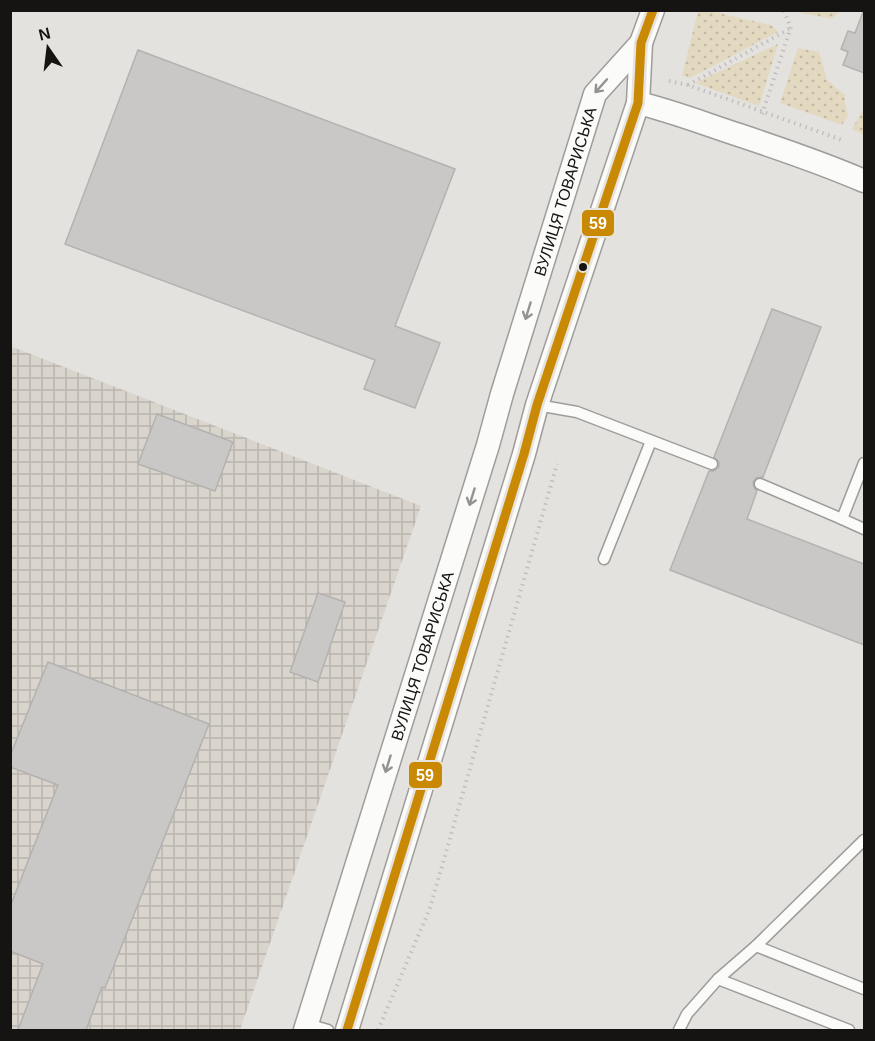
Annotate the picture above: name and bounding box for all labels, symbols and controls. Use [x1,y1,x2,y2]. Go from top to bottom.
north arrow [18,18,78,78]
text: N [37,24,52,44]
one-way arrow [595,78,609,93]
street label: ВУЛИЦЯ ТОВАРИСЬКА [531,105,600,278]
line badge: 59 [581,209,615,237]
text: 59 [589,215,607,232]
unlabelled marker [577,261,589,273]
one-way arrow [522,301,533,320]
one-way arrow [466,487,477,506]
street label: ВУЛИЦЯ ТОВАРИСЬКА [388,569,457,743]
one-way arrow [382,754,393,773]
line badge: 59 [408,761,443,789]
text: 59 [416,767,434,784]

